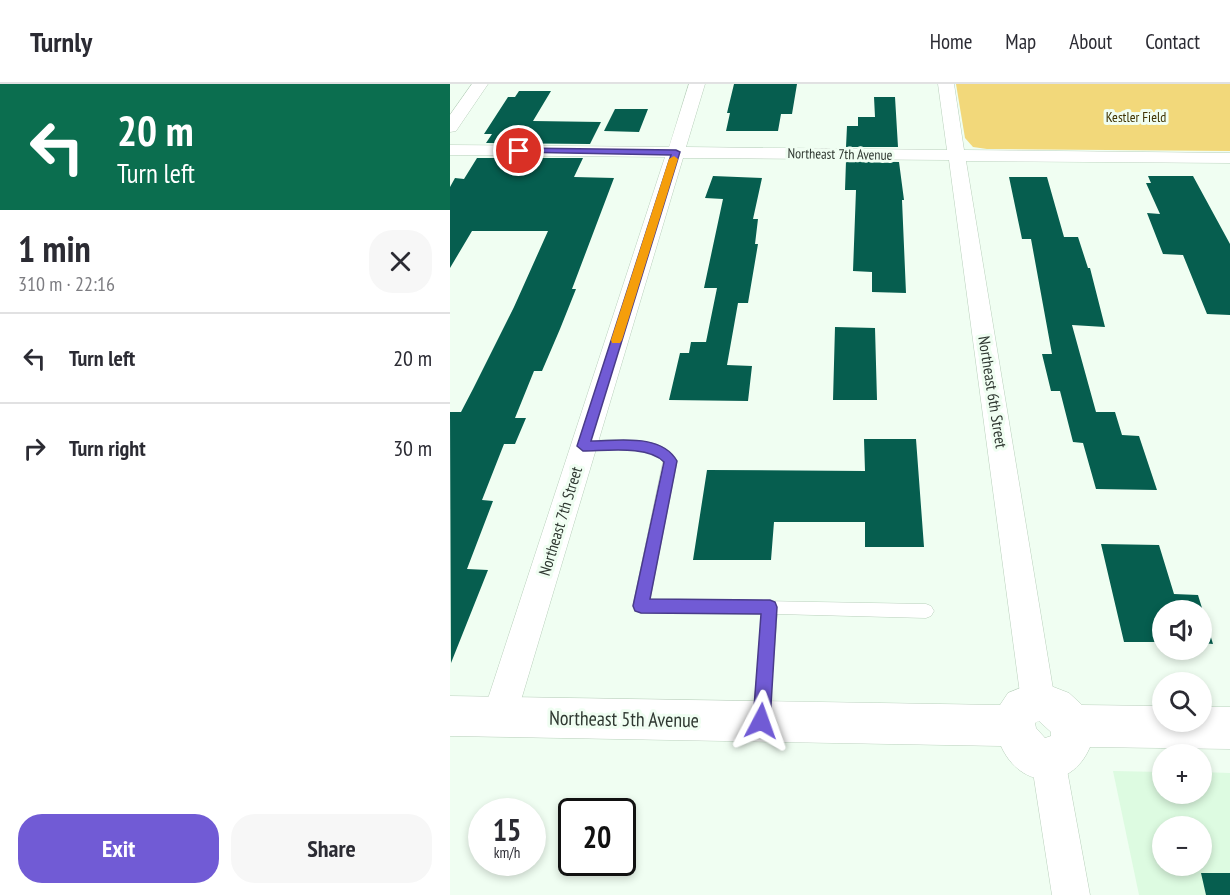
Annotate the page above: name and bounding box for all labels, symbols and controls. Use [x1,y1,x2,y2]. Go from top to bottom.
text: Turnly [30,23,92,60]
text: Home [930,28,972,55]
text: Map [1005,28,1036,55]
text: About [1069,28,1112,55]
text: Contact [1145,28,1200,55]
text: 20 m [117,103,194,158]
icon: left [18,108,96,186]
park label: Kestler Field [1106,108,1166,126]
pin [493,125,544,176]
icon: arrive [502,134,535,167]
street label: Northeast 7th Avenue [787,144,893,164]
text: Turn left [117,156,195,190]
text: 1 min [18,225,91,272]
button: close [369,230,432,293]
text: 310 m · 22:16 [18,271,115,297]
street label: Northeast 6th Street [974,335,1012,450]
icon: left [18,342,51,375]
text: Turn left [69,344,135,372]
text: 20 m [393,344,432,372]
icon: right [18,432,51,465]
text: Turn right [69,434,146,462]
text: 30 m [393,434,432,462]
street label: Northeast 7th Street [534,463,586,578]
map controls [1152,600,1212,876]
button: sound [1152,600,1212,660]
button: search [1152,672,1212,732]
position arrow [729,689,793,753]
street label: Northeast 5th Avenue [549,705,699,733]
button: + [1152,744,1212,804]
speed limit sign: 20 [558,798,636,876]
text: 15 [493,810,521,849]
button: Exit [18,814,219,883]
button: Share [231,814,432,883]
button: − [1152,816,1212,876]
text: km/h [494,843,520,862]

